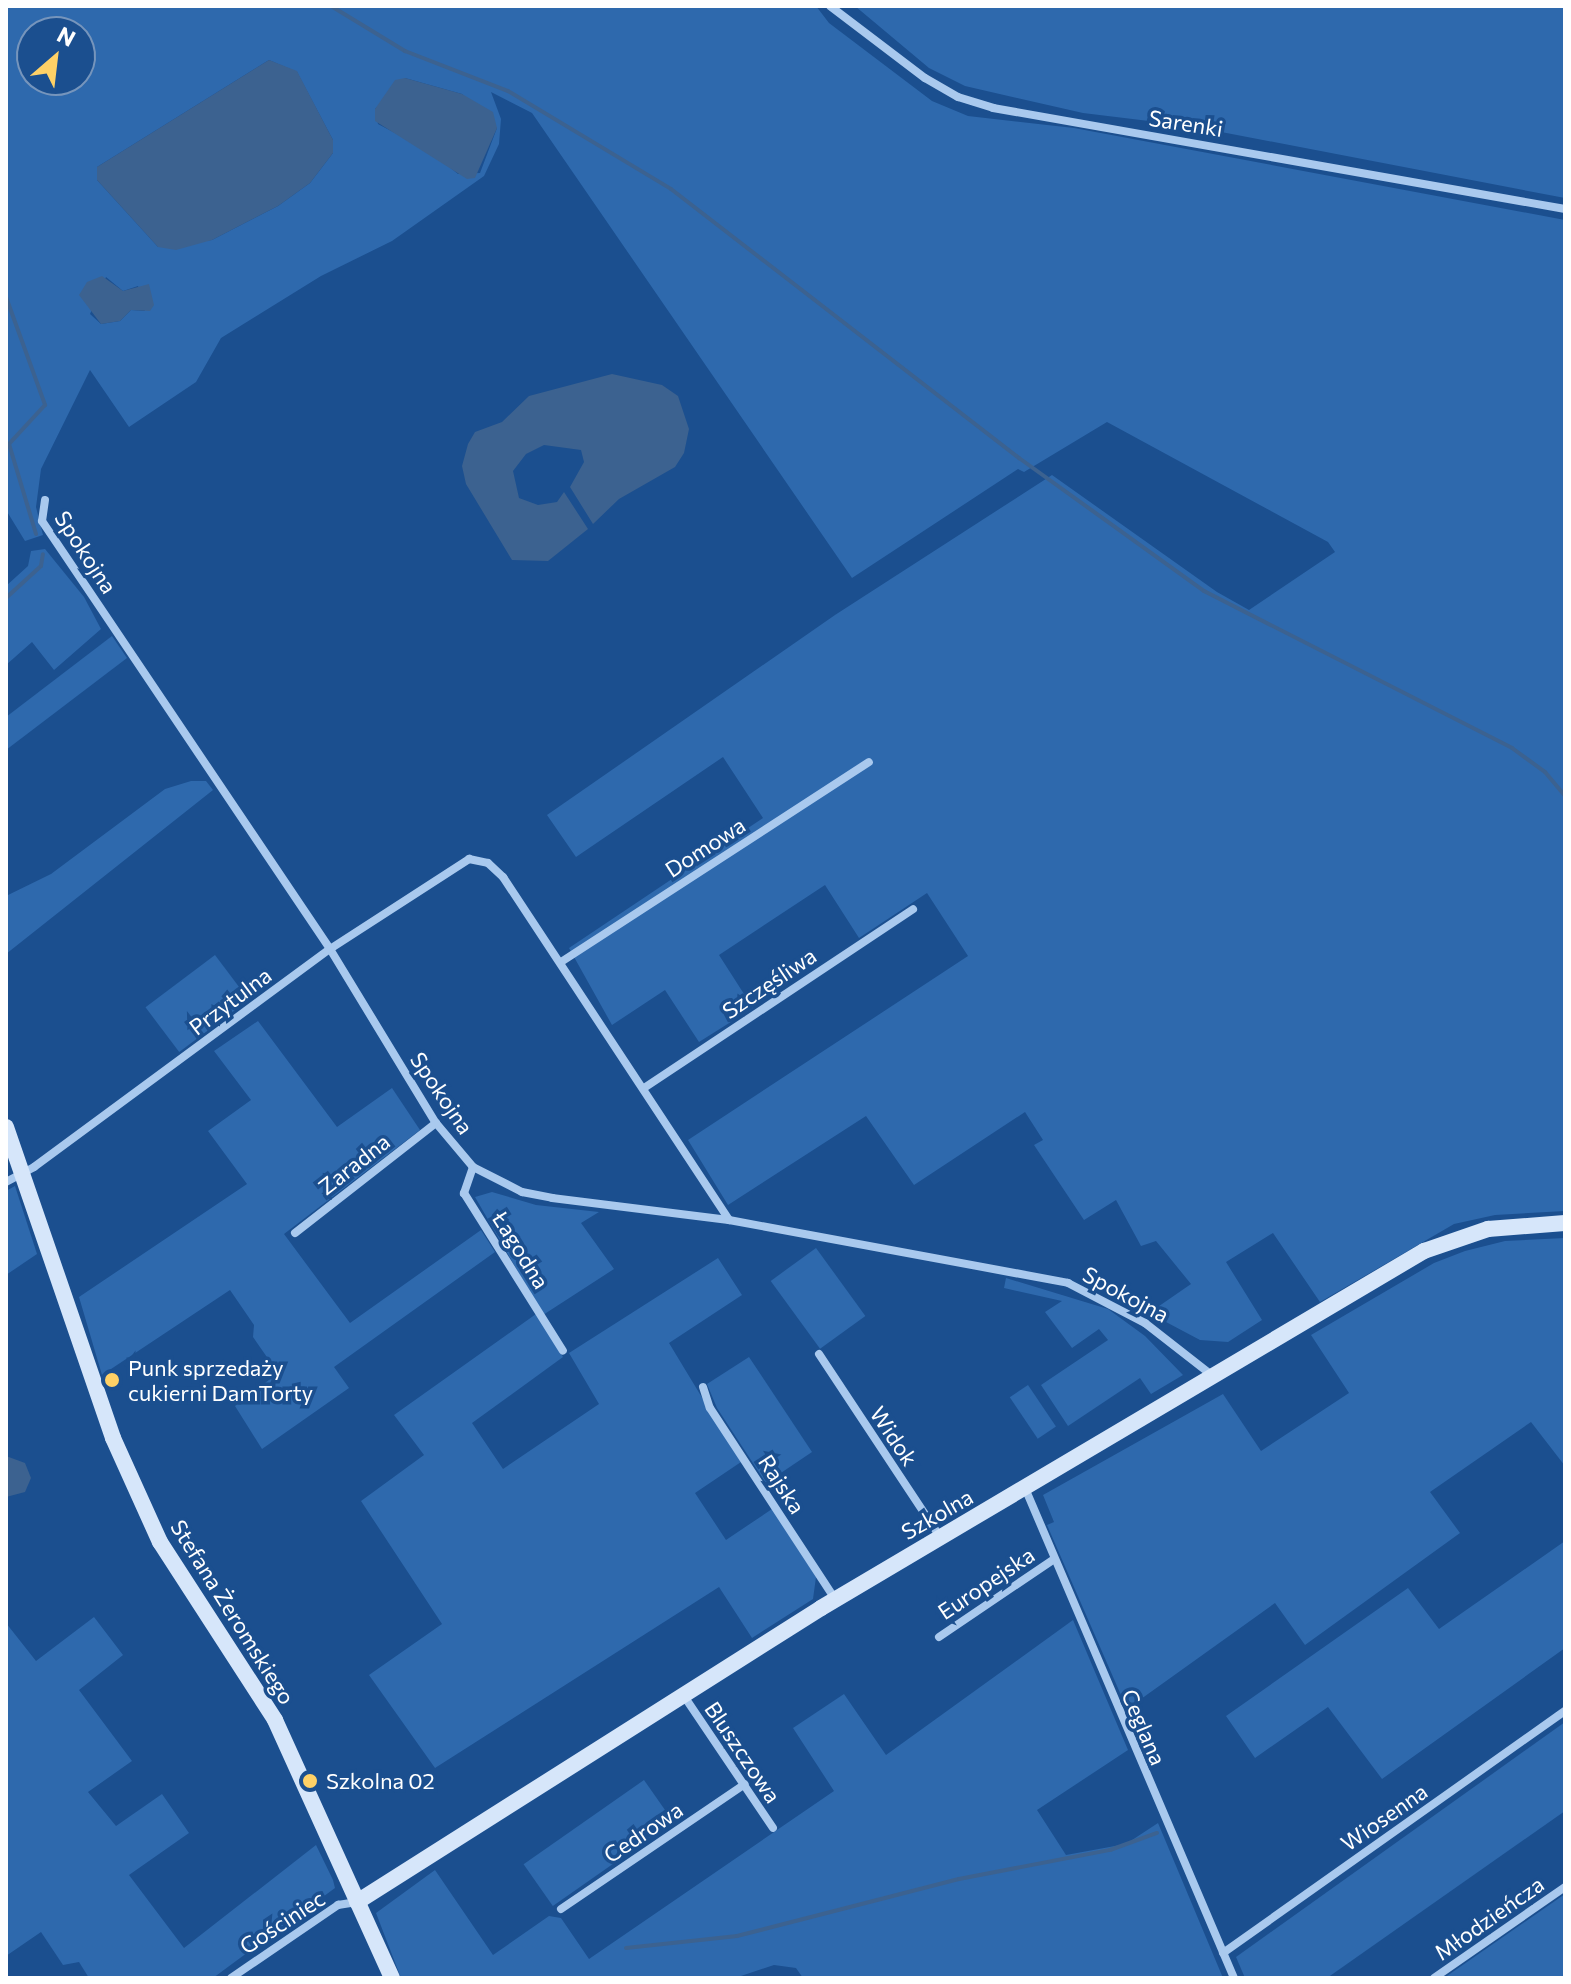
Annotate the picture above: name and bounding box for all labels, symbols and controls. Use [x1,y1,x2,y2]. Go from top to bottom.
north arrow [16,16,96,96]
text: N [53,20,80,52]
street label: Sarenki [1147,104,1225,142]
street label: Spokojna [50,506,122,598]
street label: Domowa [660,811,750,883]
street label: Szczęśliwa [717,942,821,1024]
street label: Przytulna [184,962,276,1040]
street label: Spokojna [405,1047,479,1139]
street label: Zaradna [313,1128,395,1200]
street label: Łagodna [487,1207,555,1293]
street label: Spokojna [1079,1260,1173,1328]
place label: Punk sprzedaży cukierni DamTorty [128,1354,313,1406]
marker: Punk sprzedaży cukierni DamTorty [103,1371,121,1389]
street label: Widok [865,1401,923,1471]
street label: Rajska [753,1449,811,1519]
street label: Szkolna [897,1483,977,1545]
street label: Stefana Żeromskiego [166,1515,300,1709]
street label: Europejska [933,1541,1039,1625]
street label: Ceglana [1116,1685,1172,1769]
street label: Bluszczowa [700,1696,786,1808]
place label: Szkolna 02 [326,1768,435,1794]
marker: Szkolna 02 [301,1772,319,1790]
street label: Wiosenna [1336,1778,1432,1856]
street label: Cedrowa [599,1796,687,1868]
street label: Młodzieńcza [1429,1871,1549,1965]
street label: Gościniec [234,1885,330,1959]

